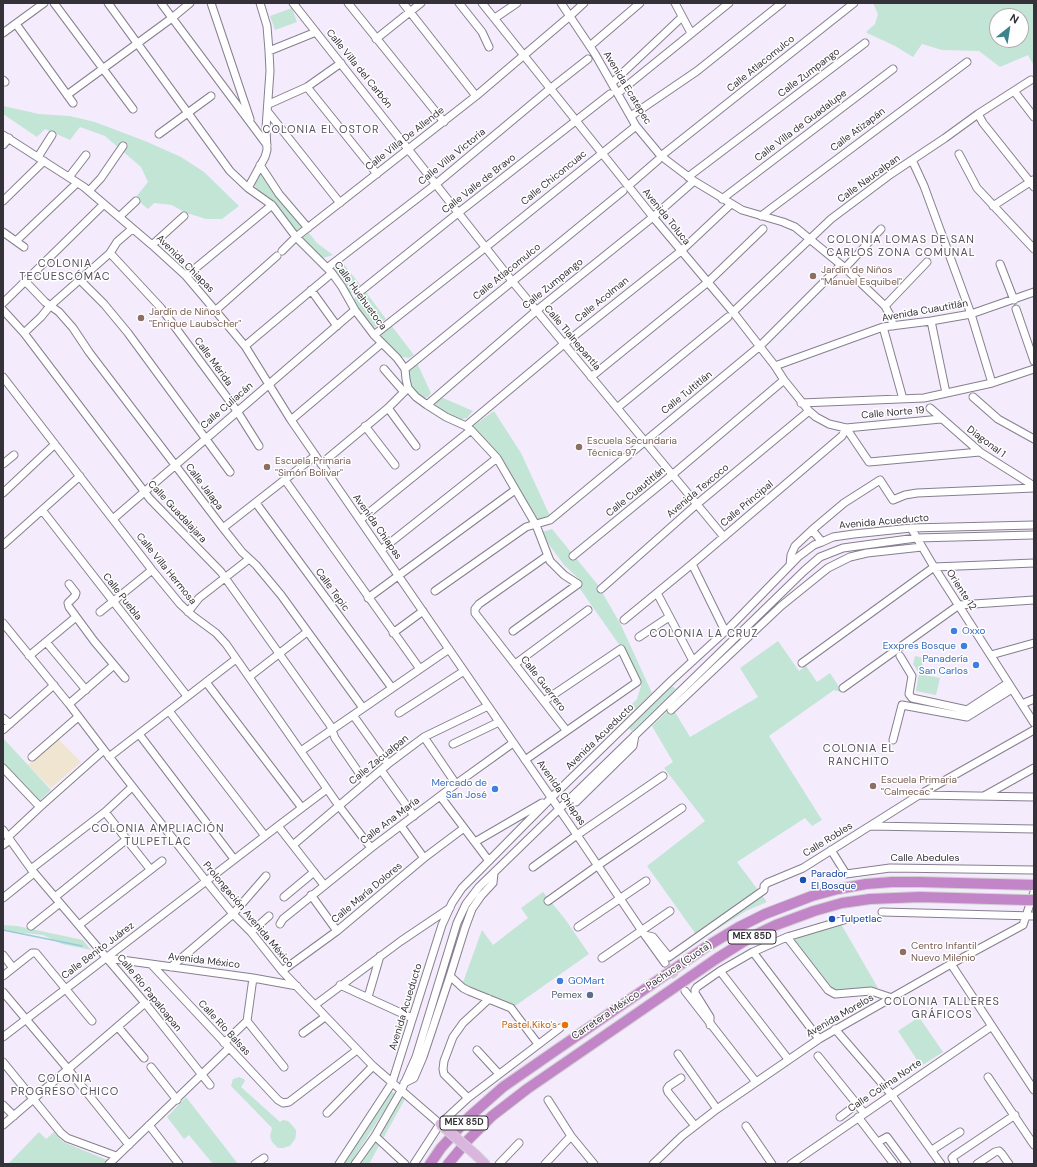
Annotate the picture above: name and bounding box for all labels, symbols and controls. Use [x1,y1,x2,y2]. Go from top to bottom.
north arrow [989,8,1029,48]
text: N [1008,10,1021,27]
street label: Calle Villa del Carbón [323,27,395,111]
street label: Calle Atlacomulco [725,33,797,95]
street label: Calle Zumpango [776,46,842,100]
street label: Avenida Ecatepec [600,49,654,127]
street label: Calle Villa de Guadalupe [753,87,849,165]
street label: Calle Villa De Allende [363,104,447,174]
street label: Calle Atizapán [828,106,888,154]
district label: COLONIA EL OSTOR [263,123,379,137]
street label: Calle Villa Victoria [416,126,488,188]
street label: Calle Chiconcuac [519,148,589,208]
street label: Calle Valle de Bravo [440,151,518,217]
street label: Calle Naucalpan [835,152,903,206]
street label: Avenida Toluca [640,186,692,248]
street label: Avenida Chiapas [154,233,216,295]
district label: COLONIA LOMAS DE SAN CARLOS ZONA COMUNAL [826,233,976,259]
street label: Calle Atlacomulco [471,241,543,303]
street label: Calle Zumpango [520,256,586,312]
district label: COLONIA TECUESCÓMAC [19,257,111,283]
street label: Calle Huehuetoca [331,260,389,332]
place label: Jardín de Niños "Manuel Esquibel" [821,264,902,288]
marker: Jardín de Niños "Manuel Esquibel" [808,271,818,281]
street label: Calle Acolman [573,275,631,325]
street label: Avenida Cuautitlán [881,298,969,324]
street label: Calle Tlalnepantla [541,303,603,373]
place label: Jardín de Niños "Enrique Laubscher" [149,306,241,330]
marker: Jardín de Niños "Enrique Laubscher" [136,313,146,323]
street label: Calle Mérida [191,335,235,389]
street label: Calle Tultitlán [659,369,715,417]
street label: Calle Culiacán [198,380,256,432]
street label: Calle Norte 19 [861,404,925,422]
street label: Diagonal 1 [964,424,1008,460]
place label: Escuela Secundaria Técnica 97 [587,435,677,458]
marker: Escuela Secundaria Técnica 97 [574,442,584,452]
place label: Escuela Primaria "Simón Bolivar" [275,455,351,478]
street label: Calle Jalapa [183,461,225,513]
street label: Avenida Texcoco [664,461,732,521]
marker: Escuela Primaria "Simón Bolivar" [262,462,272,472]
street label: Calle Cuautitlán [604,464,668,520]
street label: Calle Guadalajara [145,478,209,546]
street label: Calle Principal [718,478,776,530]
street label: Avenida Chiapas [350,492,404,562]
street label: Avenida Acueducto [839,512,929,532]
street label: Calle Villa Hermosa [133,531,199,607]
street label: Calle Tepic [312,566,352,614]
street label: Oriente 12 [943,567,979,613]
street label: Calle Puebla [100,571,144,623]
place label: Oxxo [962,625,985,637]
marker: Oxxo [949,626,959,636]
district label: COLONIA LA CRUZ [649,627,759,641]
place label: Exxpres Bosque [883,640,956,652]
marker: Exxpres Bosque [959,641,969,651]
place label: Panadería San Carlos [919,653,968,676]
street label: Calle Guerrero [518,654,568,714]
marker: Panadería San Carlos [971,660,981,670]
street label: Avenida Acueducto [563,701,637,773]
street label: Calle Zacualpan [347,732,411,788]
district label: COLONIA EL RANCHITO [823,742,895,768]
street label: Avenida Chiapas [534,758,588,828]
place label: Escuela Primaria "Calmecac" [881,774,957,798]
place label: Mercado de San José [431,777,487,800]
marker: Escuela Primaria "Calmecac" [868,781,878,791]
marker: Mercado de San José [490,784,500,794]
street label: Calle Ana María [358,795,422,847]
street label: Calle Robles [801,820,855,860]
district label: COLONIA AMPLIACIÓN TULPETLAC [91,822,225,848]
street label: Calle Abedules [891,852,959,864]
street label: Prolongación Avenida México [200,860,296,970]
street label: Calle María Dolores [329,860,405,926]
place label: Parador El Bosque [811,868,856,892]
marker: Parador El Bosque [798,875,808,885]
place label: Tulpetlac [840,913,882,925]
marker: Tulpetlac [827,914,837,924]
street label: Calle Benito Juárez [59,920,137,982]
road number: MEX 85D [728,930,776,944]
street label: Carretera México - Pachuca (Cuota) [569,939,715,1043]
place label: Centro Infantil Nuevo Milenio [911,940,977,964]
marker: Centro Infantil Nuevo Milenio [898,947,908,957]
street label: Avenida México [167,951,241,971]
street label: Calle Río Papaloapan [114,952,184,1034]
street label: Avenida Acueducto [387,962,425,1052]
place label: GOMart [568,975,605,987]
marker: GOMart [555,976,565,986]
place label: Pemex [551,989,582,1001]
marker: Pemex [585,990,595,1000]
street label: Avenida Morelos [804,992,876,1040]
district label: COLONIA TALLERES GRÁFICOS [884,995,1000,1021]
street label: Calle Río Balsas [195,998,253,1058]
place label: Pastel Kiko's [502,1019,557,1031]
marker: Pastel Kiko's [560,1020,570,1030]
street label: Calle Colima Norte [846,1057,924,1115]
district label: COLONIA PROGRESO CHICO [11,1072,119,1098]
road number: MEX 85D [440,1116,488,1130]

